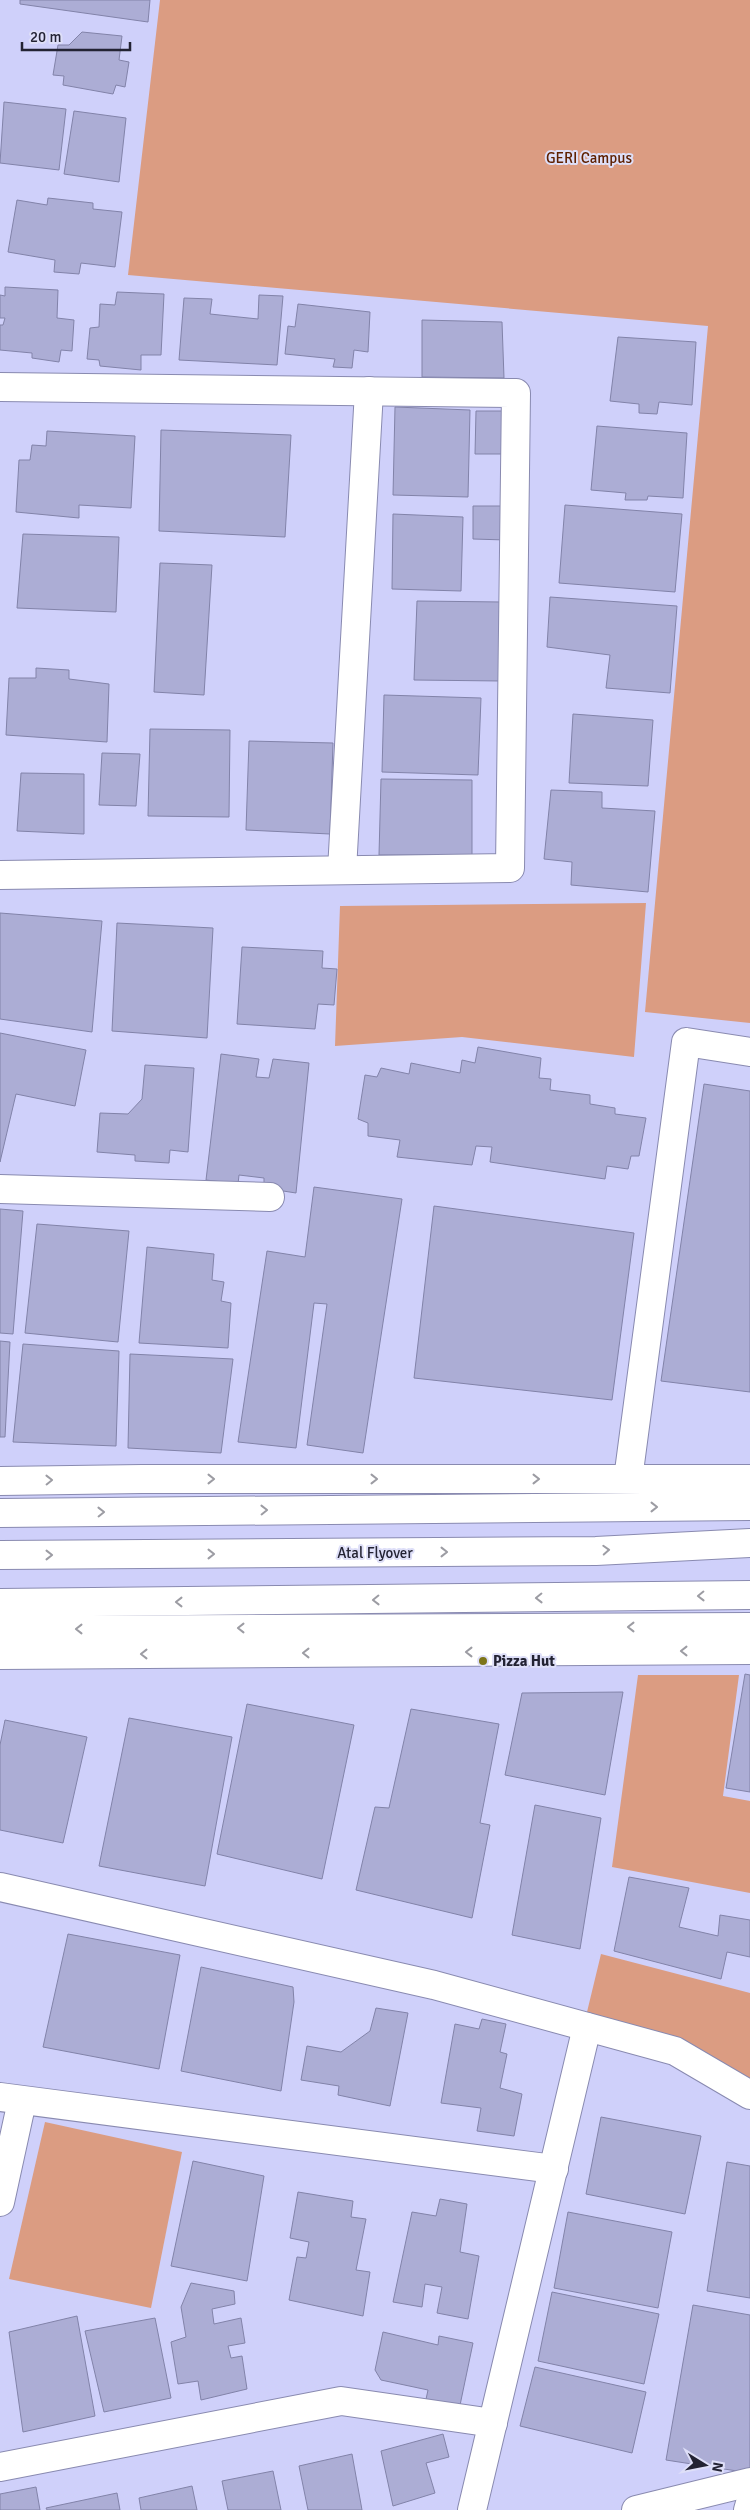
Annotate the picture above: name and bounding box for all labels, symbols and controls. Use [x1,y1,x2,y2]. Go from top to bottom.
scale bar [22,20,130,52]
text: 20 m [30,28,61,46]
park label: GERI Campus [546,149,632,167]
one-way arrow [208,1474,215,1484]
one-way arrow [370,1474,378,1484]
one-way arrow [532,1474,540,1484]
one-way arrow [45,1475,53,1486]
one-way arrow [650,1502,658,1512]
one-way arrow [260,1505,268,1515]
one-way arrow [98,1507,105,1517]
street label: Atal Flyover [337,1544,413,1562]
one-way arrow [602,1545,610,1556]
one-way arrow [440,1547,448,1557]
one-way arrow [208,1549,215,1559]
one-way arrow [45,1550,53,1560]
one-way arrow [697,1590,705,1601]
one-way arrow [535,1593,542,1603]
one-way arrow [372,1595,380,1605]
one-way arrow [175,1597,182,1607]
one-way arrow [627,1622,635,1632]
one-way arrow [237,1623,245,1634]
one-way arrow [75,1624,82,1634]
one-way arrow [680,1646,688,1656]
one-way arrow [465,1647,472,1657]
one-way arrow [302,1648,310,1658]
one-way arrow [140,1649,148,1659]
place label: Pizza Hut [493,1652,555,1670]
marker: Pizza Hut [477,1655,489,1667]
north arrow [680,2440,730,2490]
text: N [708,2461,727,2473]

